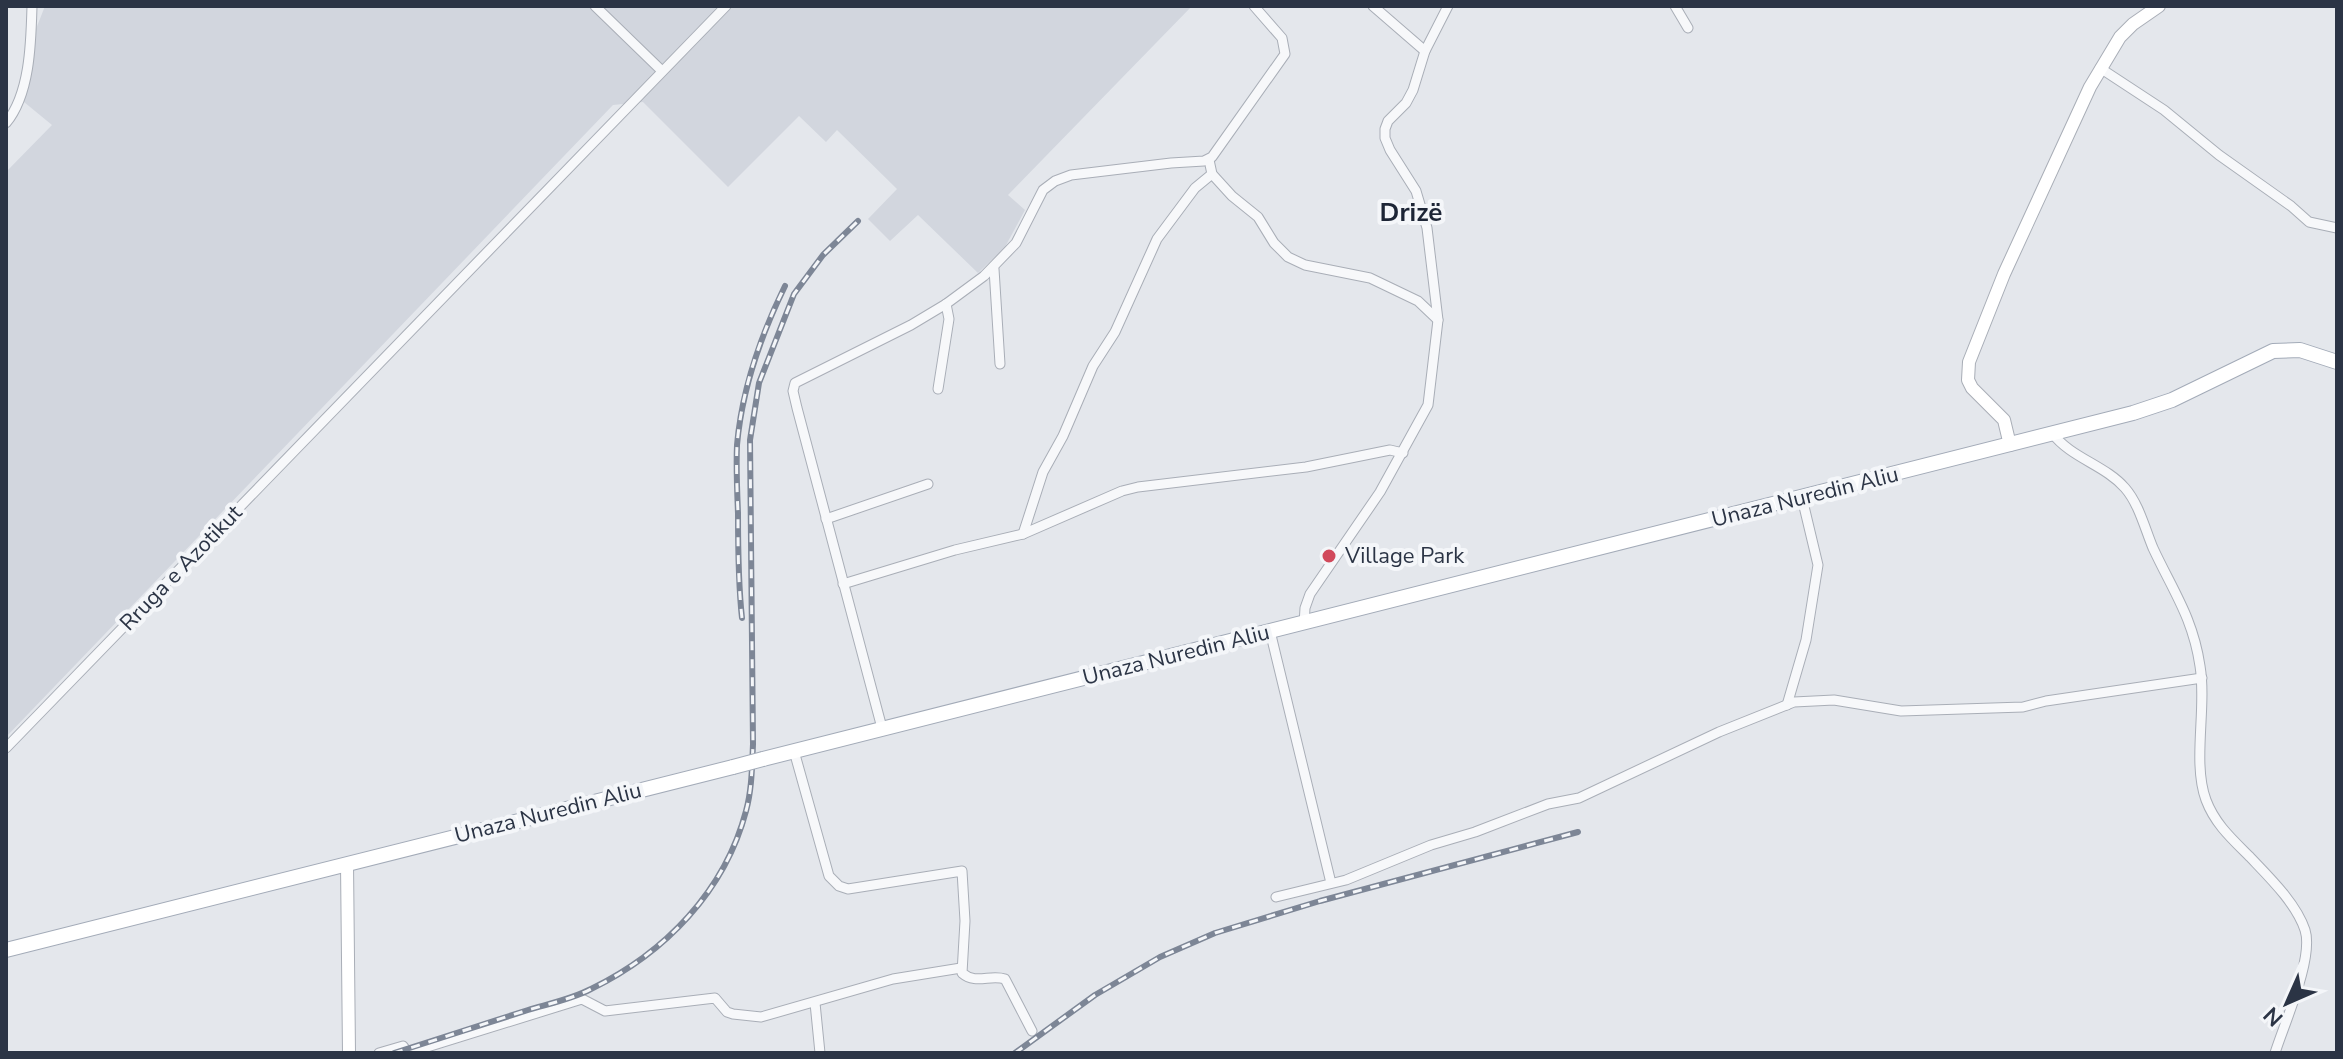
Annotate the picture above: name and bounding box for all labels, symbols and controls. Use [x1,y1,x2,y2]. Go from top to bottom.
district label: Drizë [1380,195,1442,230]
street label: Unaza Nuredin Aliu [1708,459,1902,535]
street label: Rruga e Azotikut [113,498,249,638]
place label: Village Park [1344,541,1465,571]
marker: Village Park [1320,547,1338,565]
street label: Unaza Nuredin Aliu [1079,617,1273,693]
street label: Unaza Nuredin Aliu [451,775,645,851]
north arrow [2247,963,2327,1043]
text: N [2257,1000,2290,1033]

